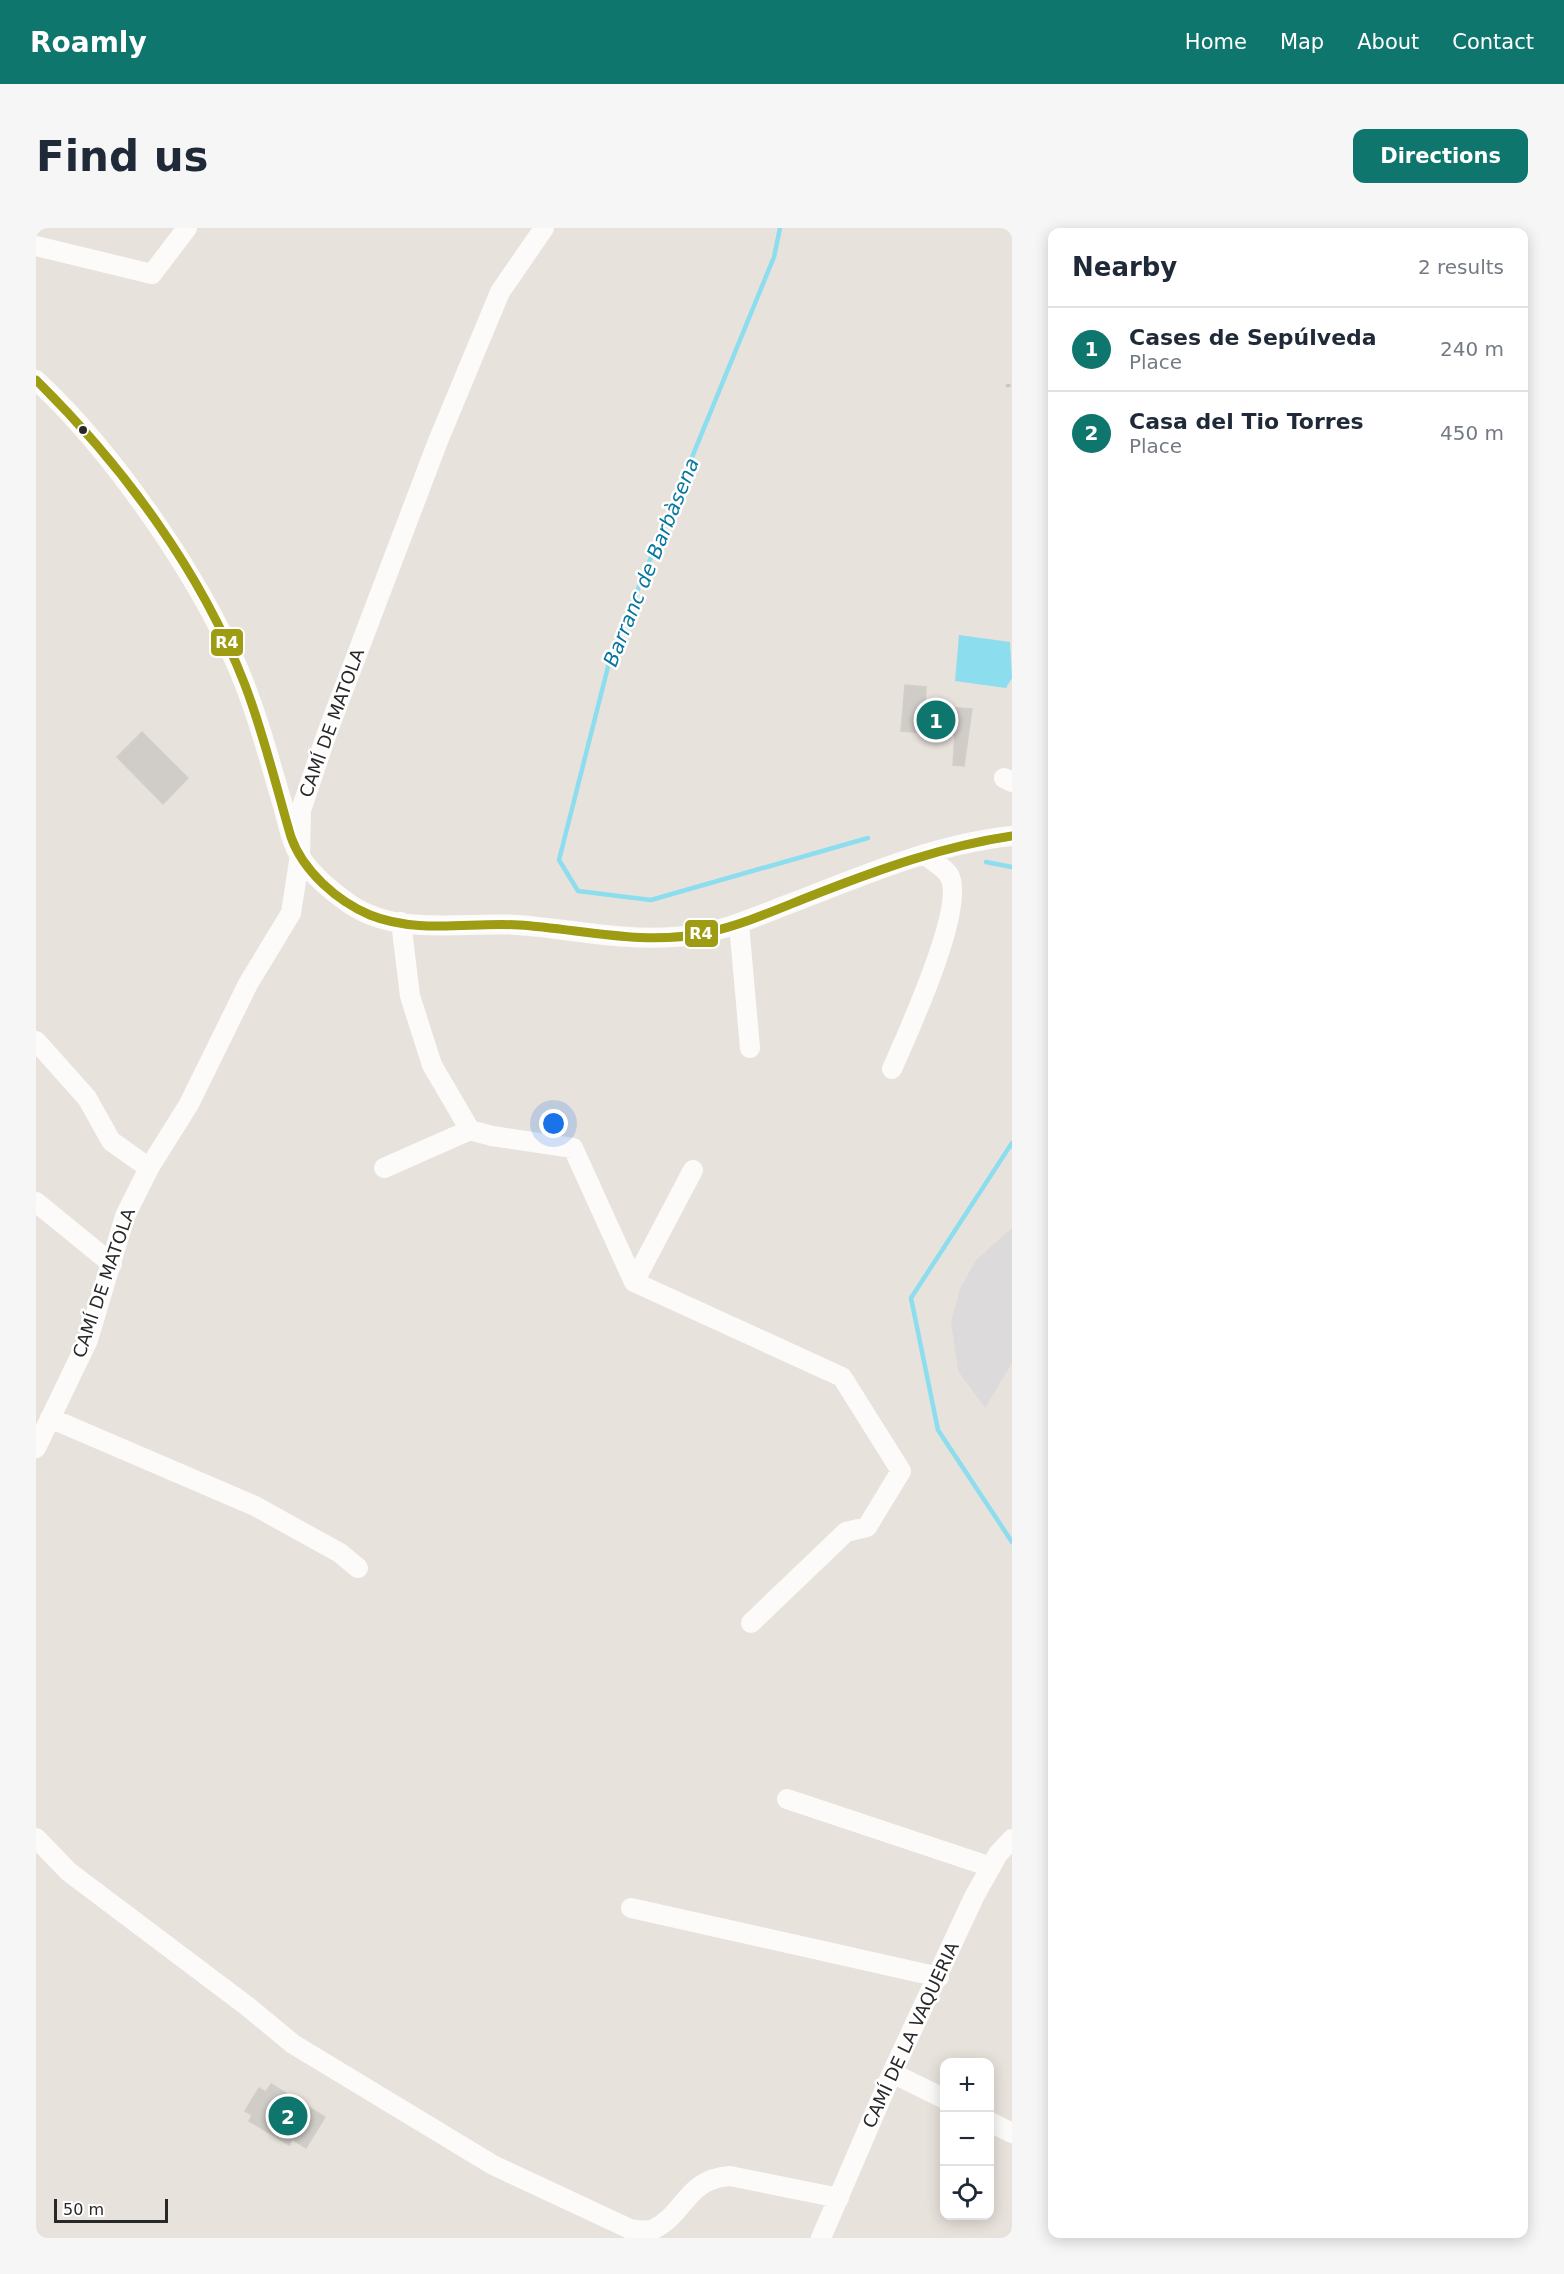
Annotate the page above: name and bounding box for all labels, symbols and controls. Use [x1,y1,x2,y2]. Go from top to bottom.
text: Roamly [30,26,147,59]
text: Home [1185,30,1247,54]
text: Map [1280,30,1324,54]
text: About [1357,30,1419,54]
text: Contact [1452,30,1534,54]
button: Directions [1353,129,1528,183]
text: Find us [36,132,209,181]
text: Nearby [1072,252,1177,282]
text: 2 results [1418,255,1504,279]
text: Cases de Sepúlveda [1129,325,1377,350]
text: 1 [1085,337,1098,361]
text: 240 m [1440,337,1504,361]
text: Place [1129,350,1182,374]
text: Casa del Tio Torres [1129,409,1364,434]
text: 2 [1085,421,1098,445]
text: 450 m [1440,421,1504,445]
unlabelled marker [77,424,89,436]
text: Place [1129,434,1182,458]
water label: Barranc de Barbàsena [598,454,704,670]
line badge: R4 [210,628,244,657]
text: R4 [215,633,239,652]
street label: CAMÍ DE MATOLA [295,645,368,800]
pin: 1 [916,698,956,742]
line badge: R4 [684,919,719,948]
text: R4 [689,924,713,943]
your location [539,1109,568,1138]
street label: CAMÍ DE MATOLA [68,1205,139,1360]
street label: CAMÍ DE LA VAQUERIA [858,1938,963,2131]
map controls [940,2058,994,2220]
button: + [940,2058,994,2112]
pin: 2 [268,2094,308,2138]
button: − [940,2112,994,2166]
button: locate [940,2166,994,2220]
scale bar [54,2196,168,2224]
text: 50 m [63,2200,104,2219]

